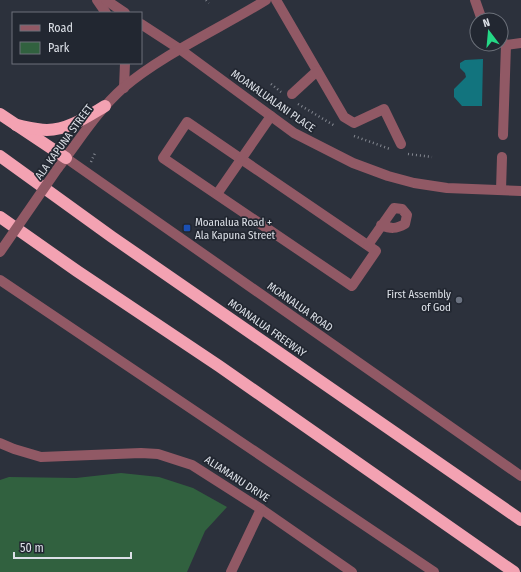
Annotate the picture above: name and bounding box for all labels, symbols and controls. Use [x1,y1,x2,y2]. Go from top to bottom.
legend [12,12,142,64]
north arrow [469,12,509,52]
text: N [481,16,491,30]
text: Road [48,21,73,35]
text: Park [48,41,70,55]
street label: MOANALUALANI PLACE [229,67,317,135]
street label: ALA KAPUNA STREET [32,101,96,182]
place label: Moanalua Road + Ala Kapuna Street [195,216,276,242]
marker: Moanalua Road + Ala Kapuna Street [182,223,192,233]
street label: MOANALUA ROAD [265,280,335,334]
place label: First Assembly of God [387,288,451,314]
marker: First Assembly of God [454,295,464,305]
street label: MOANALUA FREEWAY [226,296,309,360]
street label: ALIAMANU DRIVE [202,453,272,505]
scale bar [14,534,131,560]
text: 50 m [20,541,44,555]

